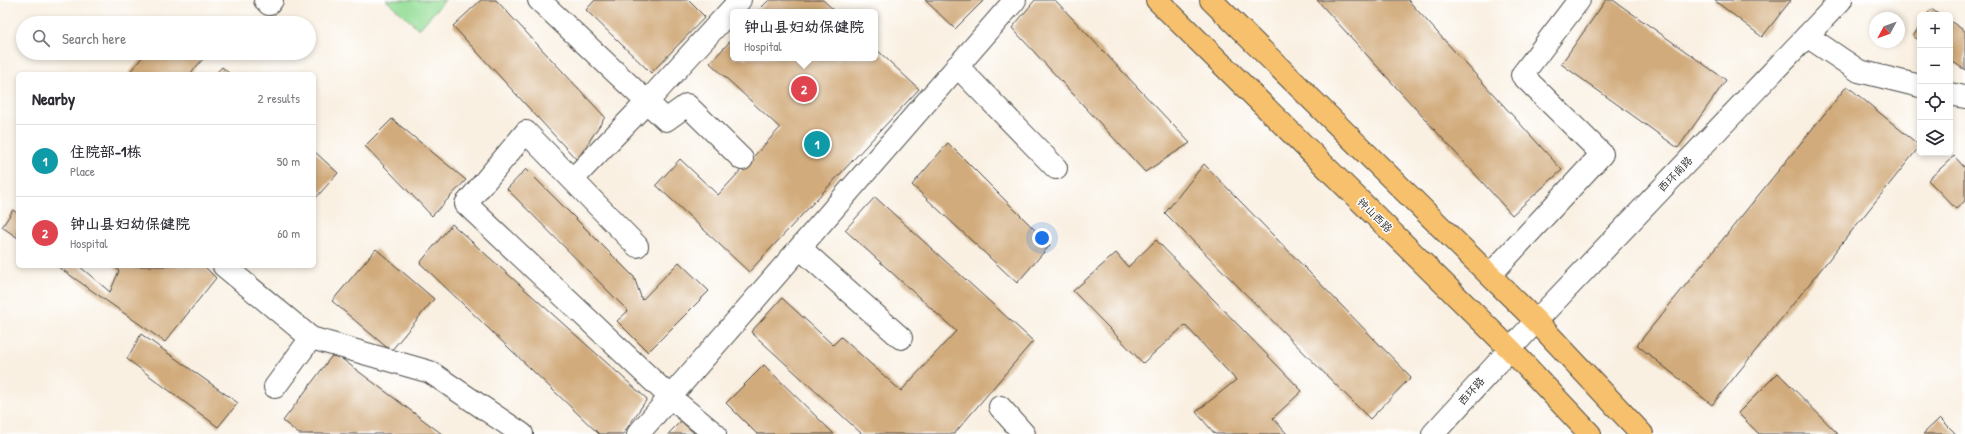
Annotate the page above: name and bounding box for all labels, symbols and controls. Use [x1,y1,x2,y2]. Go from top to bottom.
popup [730,9,878,61]
north arrow [1869,12,1905,48]
map controls [1917,12,1953,156]
button: + [1917,12,1953,48]
search box [16,16,316,60]
text: 钟山县妇幼保健院 [744,16,864,37]
icon: search [30,27,52,49]
text: Search here [62,28,126,49]
text: Hospital [744,37,782,55]
button: − [1917,48,1953,84]
pin: 2 [791,74,817,104]
button: locate [1917,84,1953,120]
text: Nearby [32,87,75,110]
text: 2 results [258,89,300,107]
button: layers [1917,120,1953,156]
pin: 1 [804,129,830,159]
text: 住院部-1栋 [70,141,142,162]
text: 1 [43,152,47,170]
text: 50 m [277,152,300,170]
street label: 西环南路 [1655,153,1695,195]
text: Place [70,162,95,180]
street label: 钟山西路 [1354,194,1396,236]
text: 钟山县妇幼保健院 [70,213,190,234]
text: 2 [42,224,48,242]
text: 60 m [277,224,300,242]
your location [1032,228,1052,248]
text: Hospital [70,234,108,252]
street label: 西环路 [1455,374,1487,408]

